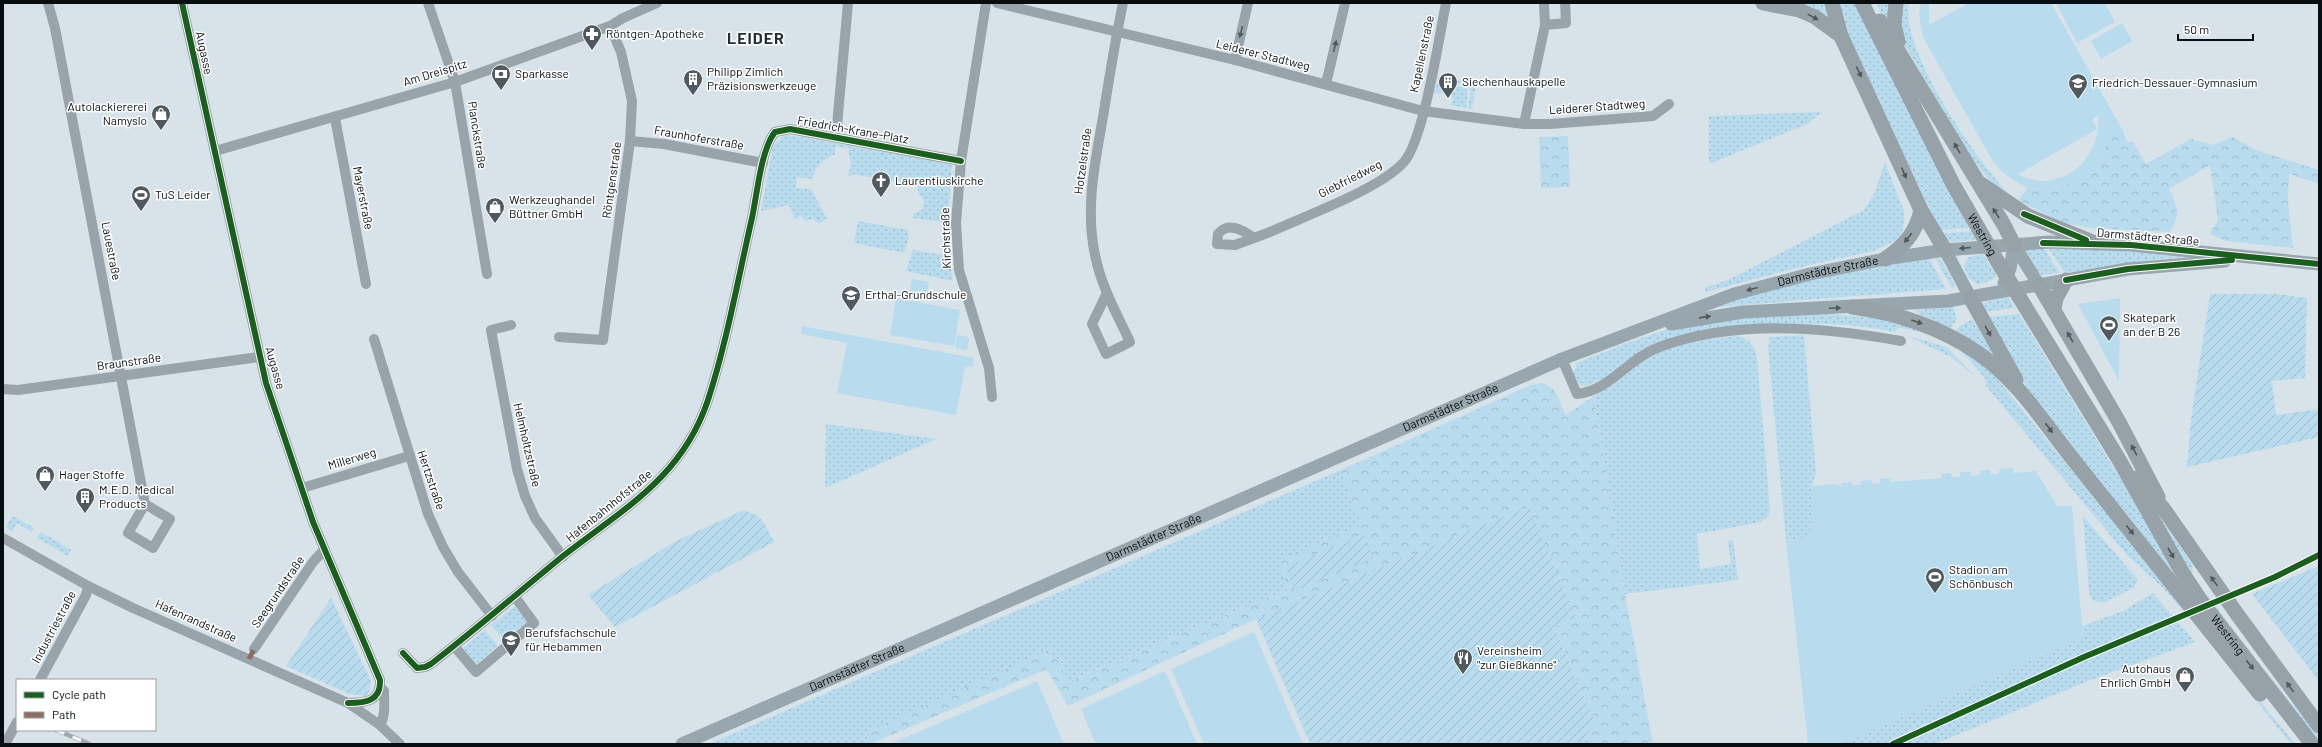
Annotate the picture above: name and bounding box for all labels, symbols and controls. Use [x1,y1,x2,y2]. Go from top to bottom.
street label: Kapellenstraße [1406,14,1436,94]
one-way arrow [1807,14,1819,21]
scale bar [2178,16,2253,42]
text: 50 m [2184,22,2209,36]
pharmacy icon: Röntgen-Apotheke [581,23,603,51]
one-way arrow [1238,25,1244,38]
place label: Röntgen-Apotheke [606,26,704,40]
district label: LEIDER [727,28,785,47]
street label: Augasse [194,30,216,76]
street label: Leiderer Stadtweg [1215,36,1312,72]
one-way arrow [1333,40,1339,53]
street label: Am Dreispitz [401,56,468,88]
bank icon: Sparkasse [490,63,512,91]
place label: Philipp Zimlich Präzisionswerkzeuge [707,64,816,92]
place label: Sparkasse [515,66,569,80]
one-way arrow [1855,66,1862,77]
building icon: Philipp Zimlich Präzisionswerkzeuge [682,68,704,96]
building icon: Siechenhauskapelle [1437,71,1459,99]
school or university icon: Friedrich-Dessauer-Gymnasium [2067,72,2089,100]
place label: Siechenhauskapelle [1462,74,1566,88]
place label: Friedrich-Dessauer-Gymnasium [2092,75,2258,89]
street label: Leiderer Stadtweg [1548,96,1645,116]
place label: Autolackiererei Namyslo [67,99,147,127]
street label: Planckstraße [466,100,490,170]
shop icon: Autolackiererei Namyslo [150,103,172,131]
street label: Friedrich-Krane-Platz [796,112,910,146]
street label: Fraunhoferstraße [653,122,745,152]
street label: Hotzelstraße [1070,127,1094,195]
street label: Röntgenstraße [599,141,623,219]
one-way arrow [1953,142,1960,154]
street label: Giebfriedweg [1316,156,1384,200]
street label: Mayerstraße [351,165,377,231]
one-way arrow [1901,167,1907,178]
church icon: Laurentiuskirche [870,170,892,198]
place label: Laurentiuskirche [895,173,984,187]
sports icon: TuS Leider [130,184,152,212]
place label: TuS Leider [155,187,211,201]
place label: Werkzeughandel Büttner GmbH [509,192,595,220]
shop icon: Werkzeughandel Büttner GmbH [484,196,506,224]
street label: Kirchstraße [937,207,953,269]
one-way arrow [1993,207,2000,218]
street label: Westring [1965,210,2001,258]
street label: Lauestraße [99,220,125,281]
street label: Darmstädter Straße [2096,225,2200,247]
one-way arrow [1904,233,1913,244]
one-way arrow [1959,245,1971,252]
street label: Darmstädter Straße [1776,253,1879,288]
school or university icon: Erthal-Grundschule [840,284,862,312]
one-way arrow [1746,286,1758,292]
place label: Erthal-Grundschule [865,287,966,301]
one-way arrow [1829,305,1842,311]
place label: Skatepark an der B 26 [2123,310,2180,338]
one-way arrow [1699,314,1711,320]
sports icon: Skatepark an der B 26 [2098,314,2120,342]
one-way arrow [1912,319,1924,325]
one-way arrow [1985,325,1992,337]
one-way arrow [2066,331,2073,343]
street label: Augasse [263,345,289,391]
street label: Braunstraße [96,350,162,372]
street label: Darmstädter Straße [1400,380,1500,434]
street label: Helmholtzstraße [511,401,544,488]
one-way arrow [2045,422,2053,433]
street label: Millerweg [326,444,377,472]
one-way arrow [2131,444,2138,456]
street label: Hertzstraße [415,448,449,511]
shop icon: Hager Stoffe [34,464,56,492]
street label: Hafenbahnhofstraße [562,466,654,544]
place label: Hager Stoffe [59,467,125,481]
place label: M.E.D. Medical Products [99,482,174,510]
building icon: M.E.D. Medical Products [74,486,96,514]
street label: Darmstädter Straße [1103,510,1203,564]
one-way arrow [2125,524,2134,535]
one-way arrow [2168,547,2175,559]
street label: Seegrundstraße [248,553,306,630]
place label: Stadion am Schönbusch [1949,562,2013,590]
sports icon: Stadion am Schönbusch [1924,566,1946,594]
one-way arrow [2210,576,2218,586]
street label: Industriestraße [28,588,78,665]
street label: Hafenrandstraße [154,596,239,644]
street label: Westring [2208,612,2248,657]
place label: Berufsfachschule für Hebammen [525,625,617,653]
school or university icon: Berufsfachschule für Hebammen [500,629,522,657]
street label: Darmstädter Straße [807,639,907,694]
place label: Vereinsheim "zur Gießkanne" [1477,643,1556,671]
restaurant icon: Vereinsheim "zur Gießkanne" [1452,647,1474,675]
one-way arrow [2246,659,2254,670]
place label: Autohaus Ehrlich GmbH [2100,661,2171,689]
shop icon: Autohaus Ehrlich GmbH [2174,665,2196,693]
legend [16,679,156,731]
one-way arrow [2286,681,2294,692]
text: Cycle path [52,687,106,701]
text: Path [52,707,76,721]

